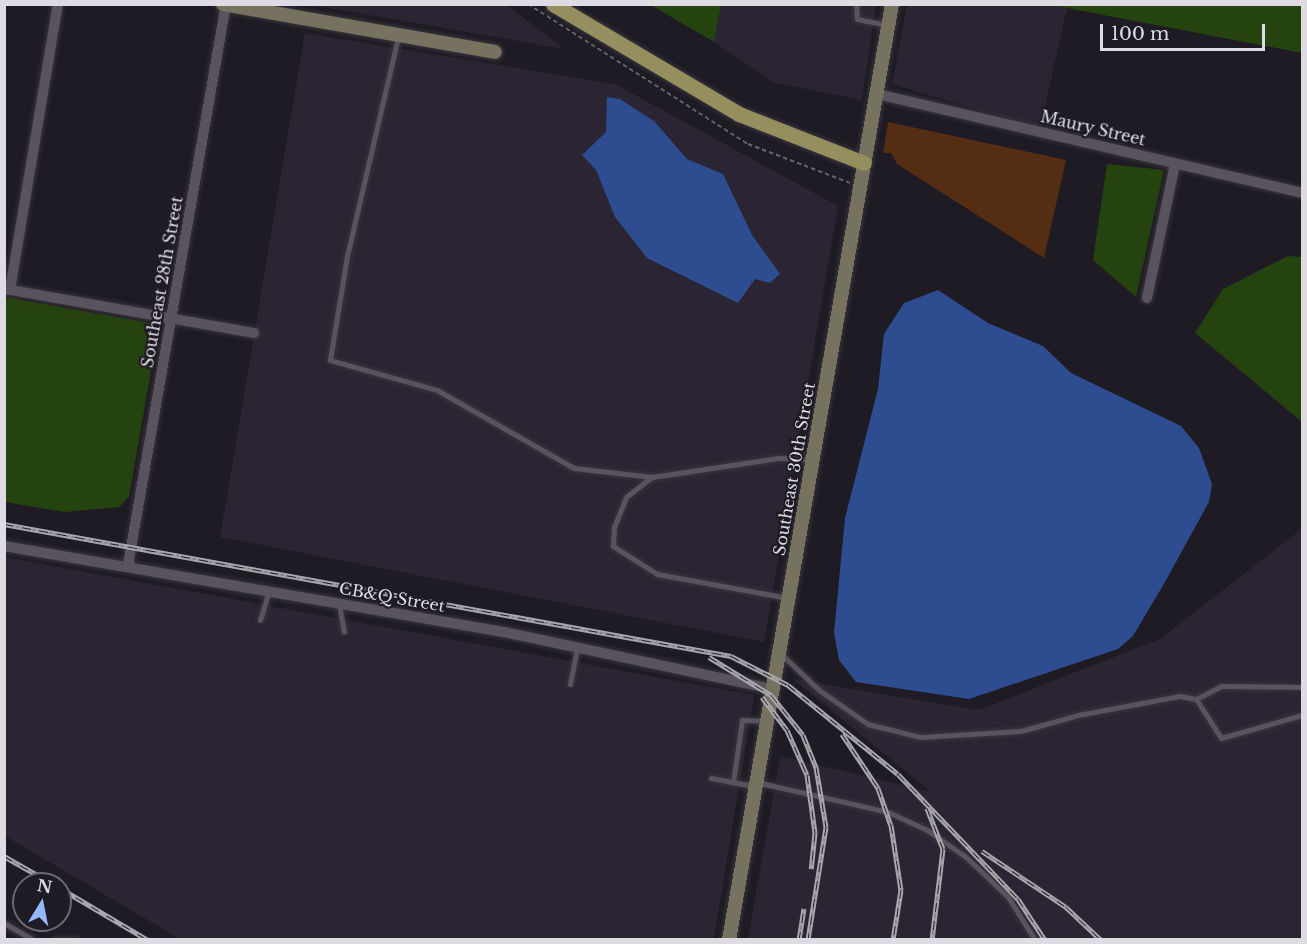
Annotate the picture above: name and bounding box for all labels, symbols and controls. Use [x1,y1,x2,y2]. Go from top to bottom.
scale bar [1103,12,1268,50]
text: 100 m [1111,23,1169,45]
street label: Maury Street [1038,107,1148,149]
street label: Southeast 28th Street [137,195,187,369]
street label: Southeast 30th Street [769,381,819,557]
street label: CB&Q Street [338,578,446,616]
north arrow [12,872,72,932]
text: N [36,875,54,897]

